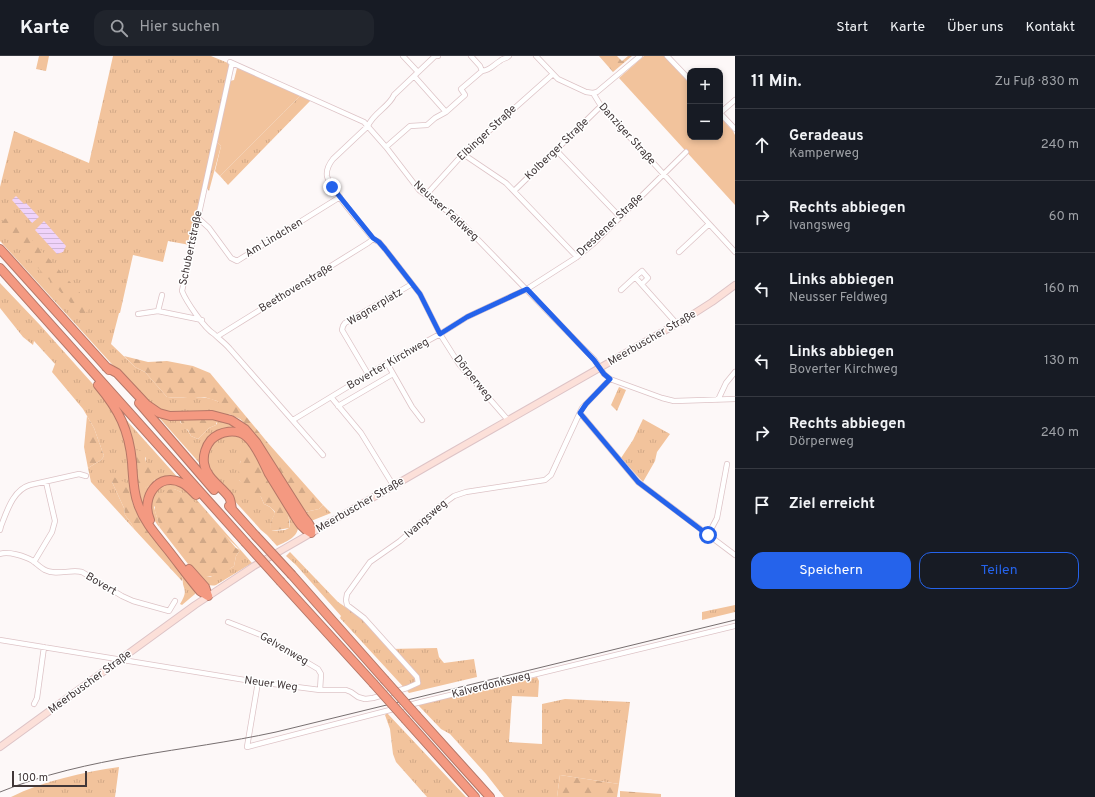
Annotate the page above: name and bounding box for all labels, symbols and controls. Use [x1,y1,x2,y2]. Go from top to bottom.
search box [94,10,374,46]
text: Karte [20,16,70,40]
icon: search [108,17,130,39]
text: Hier suchen [140,18,220,37]
text: Start [836,19,868,36]
text: Karte [890,19,925,36]
text: Über uns [947,19,1004,36]
text: Kontakt [1026,19,1075,36]
map controls [687,68,723,140]
button: + [687,68,723,104]
text: 11 Min. [751,71,802,93]
text: Zu Fuß · 830 m [995,74,1079,90]
street label: Danziger Straße [595,100,659,168]
street label: Elbinger Straße [454,102,520,164]
button: − [687,104,723,140]
street label: Kolberger Straße [522,115,592,183]
text: Geradeaus [789,127,864,146]
icon: ahead [751,134,773,156]
text: 240 m [1041,137,1079,153]
text: Kamperweg [789,146,859,162]
route end [323,178,341,196]
street label: Neusser Feldweg [410,178,482,244]
street label: Dresdener Straße [574,191,646,259]
text: Rechts abbiegen [789,199,906,218]
icon: right [751,206,773,228]
street label: Schubertstraße [176,209,206,287]
text: 60 m [1049,209,1079,225]
street label: Am Lindchen [243,215,305,261]
text: Ivangsweg [789,218,851,234]
street label: Beethovenstraße [256,260,336,316]
text: Links abbiegen [789,271,894,290]
icon: left [751,278,773,300]
text: 160 m [1044,281,1079,297]
street label: Wagnerplatz [345,285,405,329]
text: Neusser Feldweg [789,290,888,306]
street label: Meerbuscher Straße [605,307,699,369]
street label: Boverter Kirchweg [345,335,431,393]
text: Links abbiegen [789,343,894,362]
icon: left [751,350,773,372]
street label: Dörperweg [450,352,496,404]
text: 130 m [1044,353,1079,369]
text: Boverter Kirchweg [789,362,898,378]
text: Rechts abbiegen [789,415,906,434]
icon: right [751,422,773,444]
text: 240 m [1041,425,1079,441]
text: Dörperweg [789,434,854,450]
street label: Meerbuscher Straße [313,474,407,536]
icon: arrive [751,494,773,516]
text: Ziel erreicht [789,495,875,514]
street label: Ivangsweg [402,497,450,541]
route start [699,526,717,544]
button: Speichern [751,552,911,589]
button: Teilen [919,552,1079,589]
street label: Bovert [83,569,119,599]
street label: Gelvenweg [257,629,311,669]
street label: Meerbuscher Straße [46,647,134,717]
street label: Kalverdonksweg [450,668,532,702]
street label: Neuer Weg [243,673,299,695]
scale bar [12,769,87,788]
text: 100 m [18,771,48,785]

